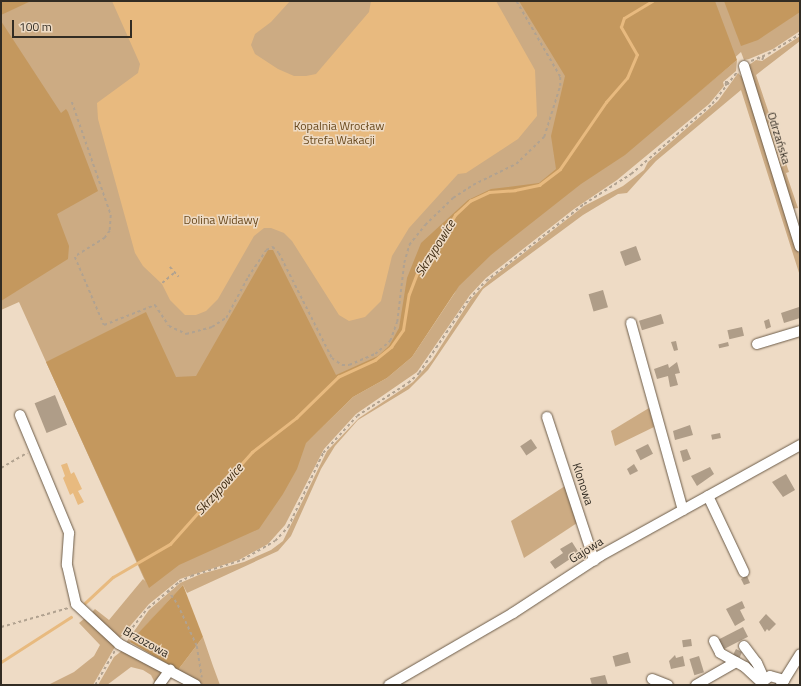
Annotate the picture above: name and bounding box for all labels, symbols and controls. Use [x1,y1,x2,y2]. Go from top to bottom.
scale bar [14,12,134,38]
text: 100 m [19,17,52,36]
street label: Odrzańska [764,110,794,166]
park label: Kopalnia Wrocław Strefa Wakacji [294,119,384,147]
park label: Dolina Widawy [183,213,259,227]
water label: Skrzypowice [411,217,459,279]
water label: Skrzypowice [192,460,246,518]
street label: Klonowa [569,461,597,507]
street label: Gajowa [566,534,606,566]
street label: Brzozowa [121,624,171,660]

